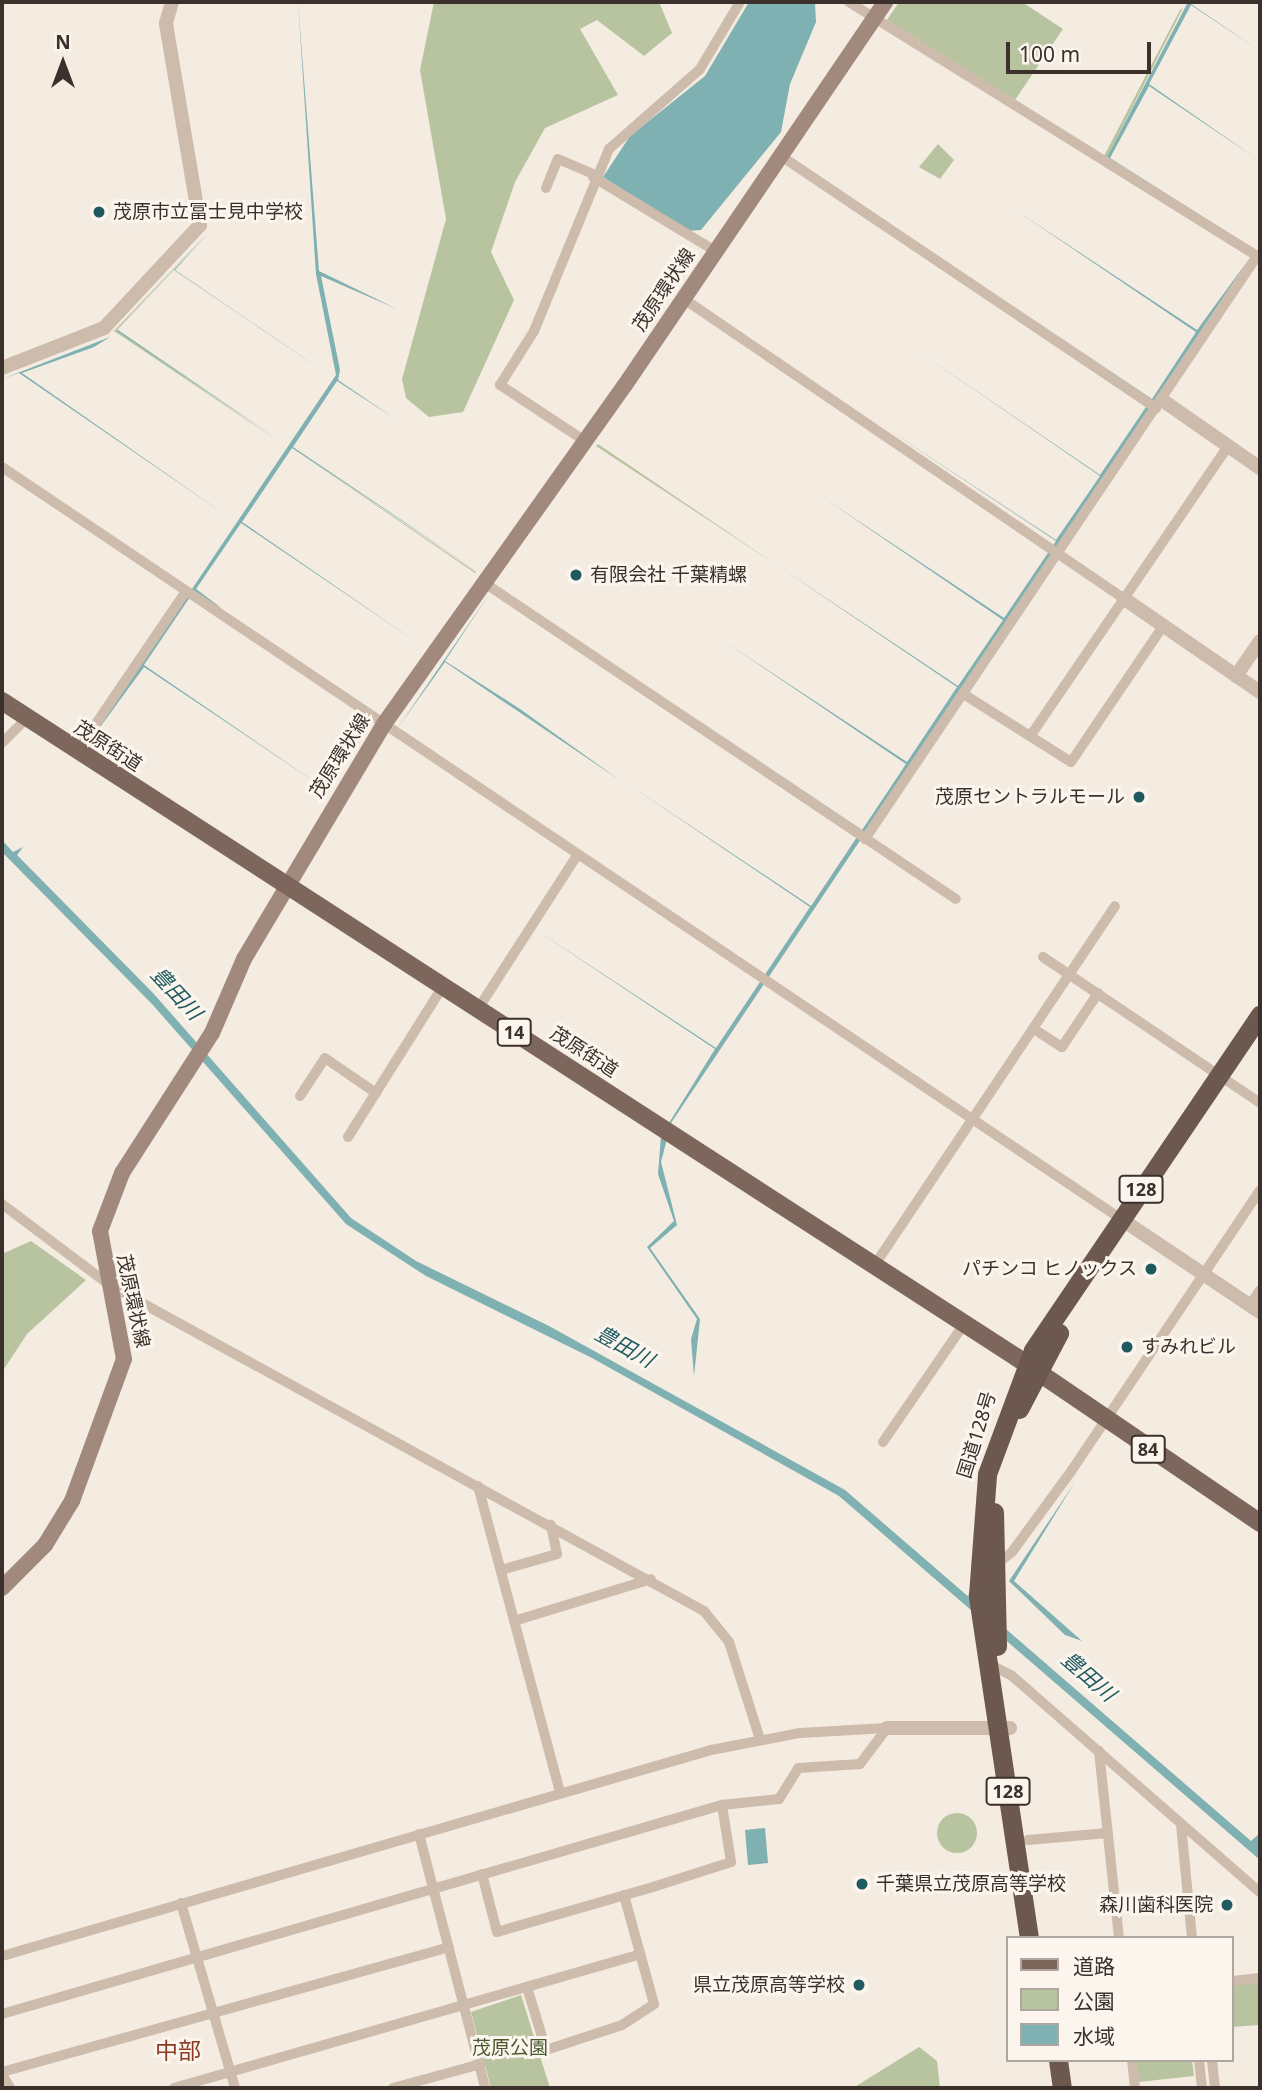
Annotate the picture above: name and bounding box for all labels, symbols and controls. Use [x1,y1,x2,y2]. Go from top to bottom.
north arrow [28,28,98,98]
scale bar [1010,28,1155,72]
text: N [55,29,71,55]
text: 100 m [1019,40,1080,68]
place label: 茂原市立冨士見中学校 [113,201,303,223]
marker: 茂原市立冨士見中学校 [91,204,107,220]
street label: 茂原環状線 [628,244,700,336]
place label: 有限会社 千葉精螺 [590,564,747,586]
marker: 有限会社 千葉精螺 [568,567,584,583]
street label: 茂原環状線 [305,710,375,802]
street label: 茂原街道 [70,716,146,776]
place label: 茂原セントラルモール [935,786,1125,808]
marker: 茂原セントラルモール [1131,789,1147,805]
water label: 豊田川 [146,961,208,1025]
road number: 14 [496,1017,532,1046]
street label: 茂原街道 [546,1022,622,1082]
road number: 128 [1118,1174,1164,1204]
street label: 茂原環状線 [112,1252,154,1350]
place label: パチンコ ヒノックス [961,1258,1137,1280]
marker: パチンコ ヒノックス [1143,1261,1159,1277]
water label: 豊田川 [591,1320,659,1372]
place label: すみれビル [1141,1336,1236,1358]
marker: すみれビル [1119,1339,1135,1355]
street label: 国道128号 [953,1389,1001,1481]
road number: 84 [1130,1434,1166,1464]
water label: 豊田川 [1057,1646,1121,1706]
road number: 128 [985,1776,1031,1806]
place label: 千葉県立茂原高等学校 [876,1873,1066,1895]
marker: 千葉県立茂原高等学校 [854,1876,870,1892]
place label: 森川歯科医院 [1099,1894,1213,1916]
marker: 森川歯科医院 [1219,1897,1235,1913]
legend [1006,1936,1234,2062]
text: 道路 [1073,1952,1115,1980]
place label: 県立茂原高等学校 [693,1974,845,1996]
marker: 県立茂原高等学校 [851,1977,867,1993]
text: 公園 [1073,1987,1115,2015]
text: 水域 [1073,2022,1115,2050]
district label: 中部 [155,2036,201,2064]
park label: 茂原公園 [472,2037,548,2059]

